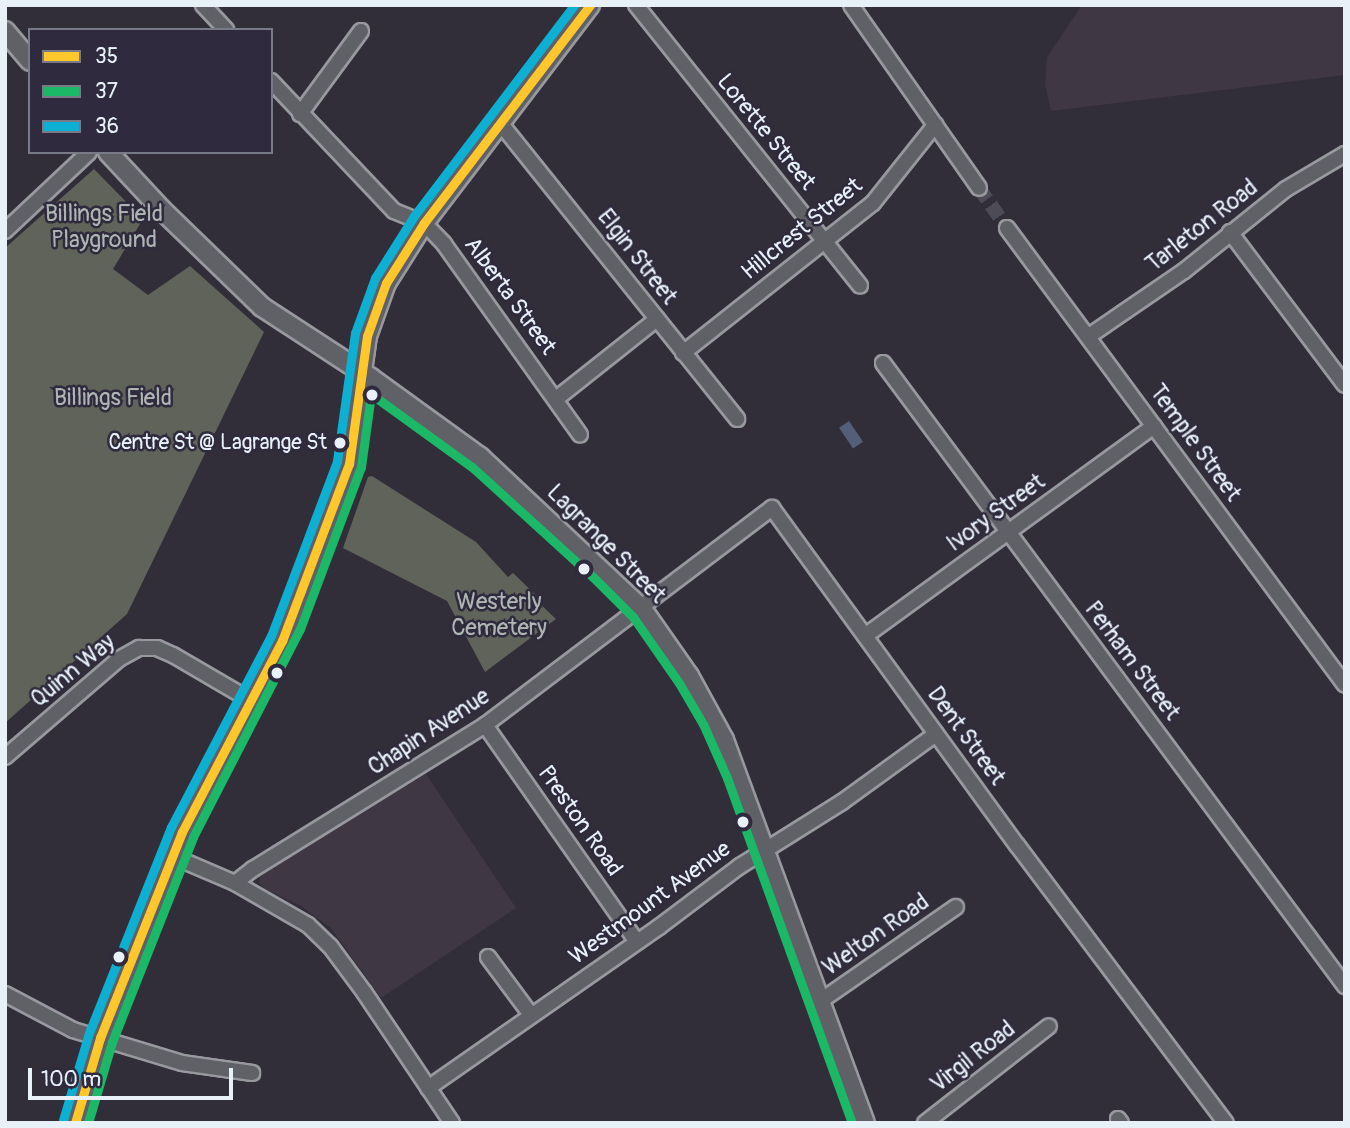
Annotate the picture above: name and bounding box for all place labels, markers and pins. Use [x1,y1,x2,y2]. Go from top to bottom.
unlabelled marker [365,388,379,402]
place label: Centre St @ Lagrange St [109,430,327,456]
marker: Centre St @ Lagrange St [333,436,347,450]
unlabelled marker [577,562,591,576]
unlabelled marker [270,666,284,680]
unlabelled marker [736,815,750,829]
unlabelled marker [112,950,126,964]

